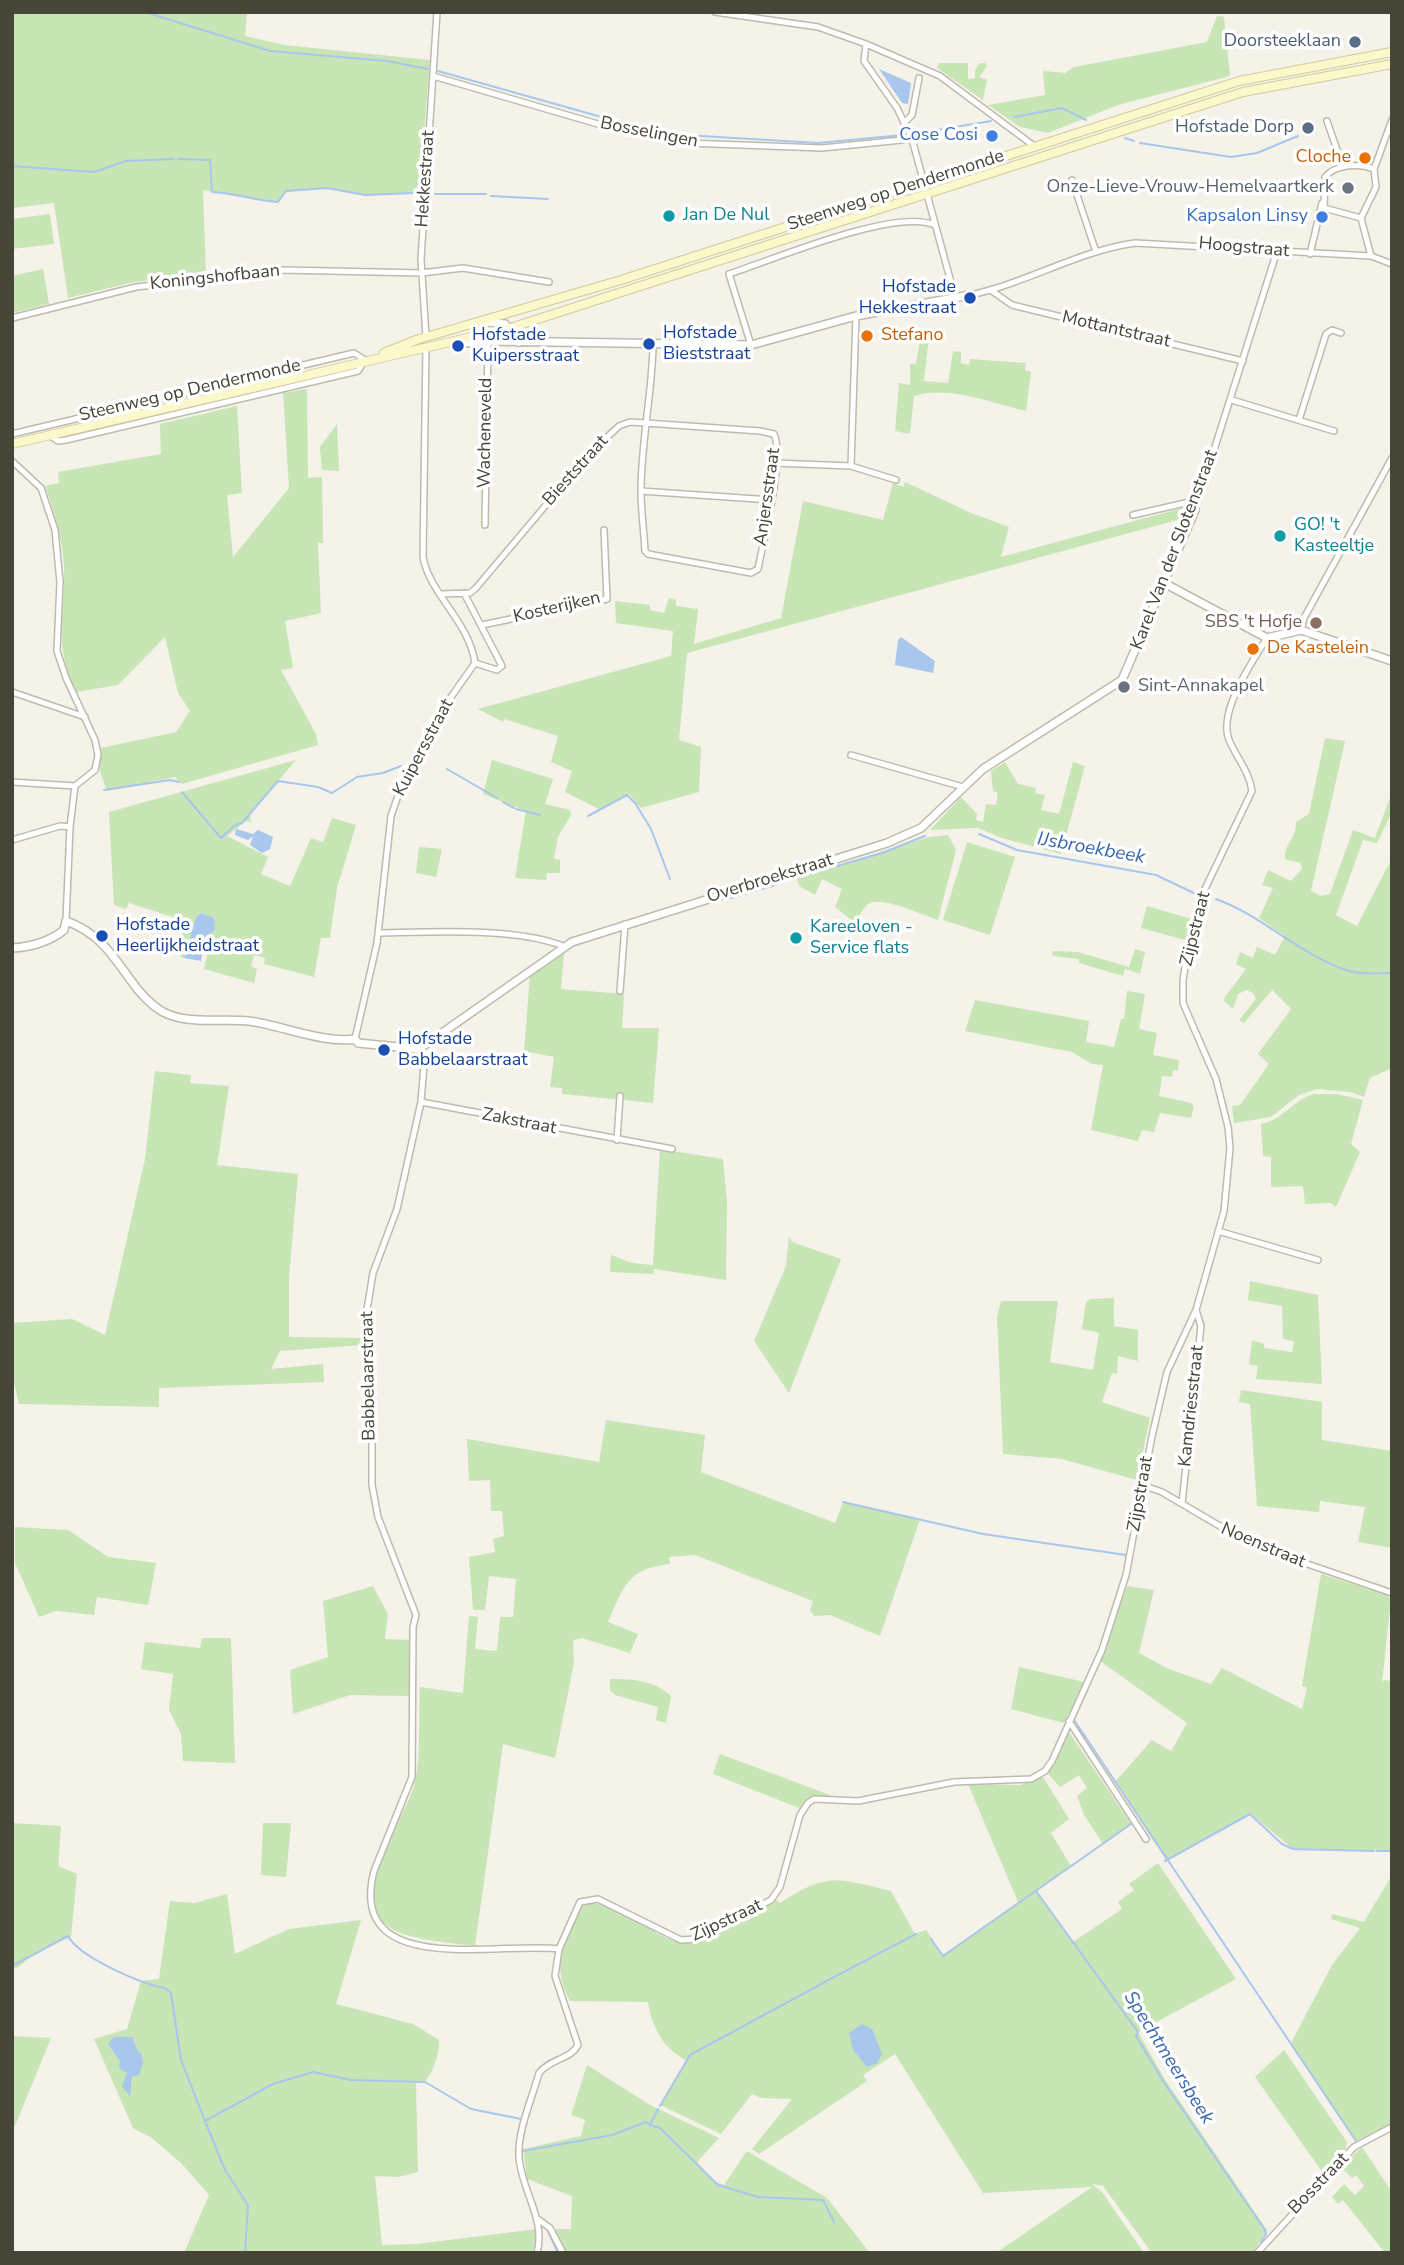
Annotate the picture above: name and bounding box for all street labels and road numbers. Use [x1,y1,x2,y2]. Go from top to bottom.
street label: Bosselingen [598,113,700,153]
street label: Hekkestraat [412,130,440,228]
street label: Steenweg op Dendermonde [785,146,1007,236]
street label: Hoogstraat [1198,233,1290,263]
street label: Koningshofbaan [149,260,281,296]
street label: Mottantstraat [1060,307,1172,353]
street label: Steenweg op Dendermonde [77,355,303,427]
street label: Wacheneveld [474,378,498,488]
street label: Bieststraat [539,431,613,511]
street label: Anjersstraat [750,447,786,547]
street label: Karel Van der Slotenstraat [1127,447,1223,653]
street label: Kosterijken [511,587,603,629]
street label: Kuipersstraat [389,696,459,800]
street label: Overbroekstraat [704,850,836,908]
street label: Zijpstraat [1176,889,1216,969]
street label: Zakstraat [480,1104,558,1140]
street label: Babbelaarstraat [357,1311,381,1441]
street label: Kamdriesstraat [1175,1344,1209,1468]
street label: Zijpstraat [1124,1455,1158,1533]
street label: Noenstraat [1217,1519,1309,1573]
street label: Zijpstraat [688,1895,766,1947]
street label: Bosstraat [1284,2149,1354,2219]

